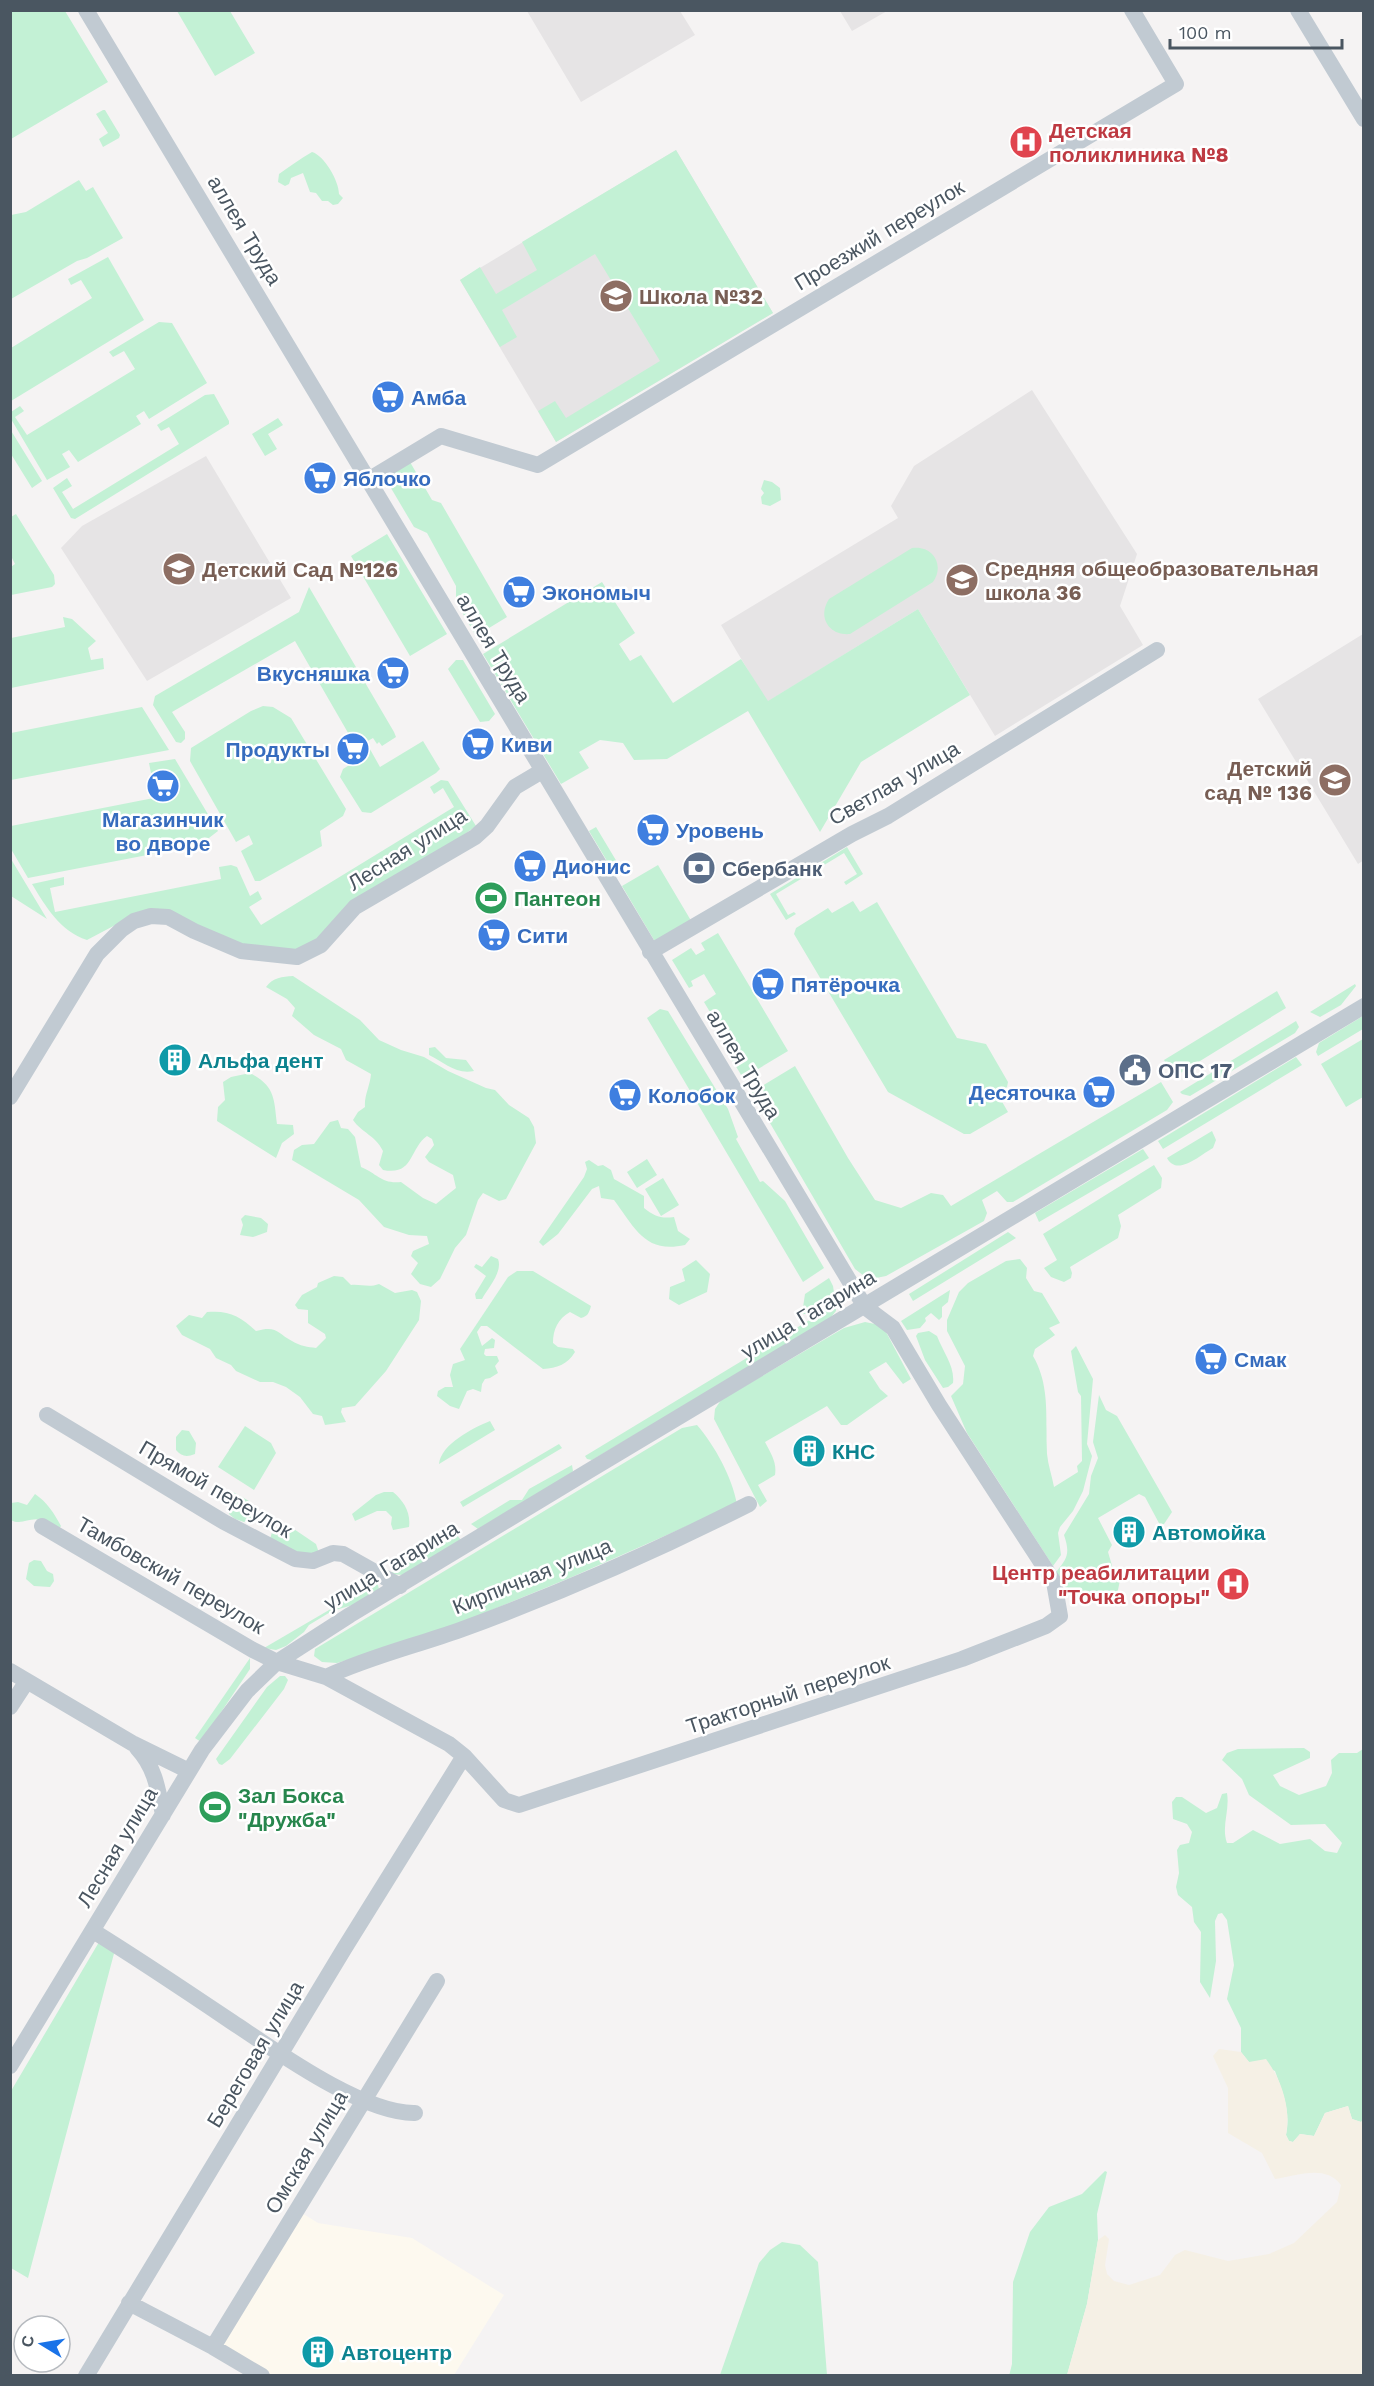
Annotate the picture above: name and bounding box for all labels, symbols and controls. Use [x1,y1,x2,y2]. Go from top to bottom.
scale bar [1170,12,1342,50]
text: 100 m [1179,22,1232,43]
place label: Детская поликлиника №8 [1049,118,1229,167]
hospital icon: Детская поликлиника №8 [1008,124,1044,160]
street label: аллея Труда [203,171,288,290]
street label: Проезжий переулок [790,174,969,296]
school or university icon: Школа №32 [598,278,634,314]
place label: Школа №32 [639,284,763,309]
supermarket icon: Амба [370,379,406,415]
place label: Амба [411,385,466,410]
supermarket icon: Яблочко [302,460,338,496]
place label: Яблочко [343,466,431,491]
school or university icon: Детский Сад №126 [161,551,197,587]
place label: Средняя общеобразовательная школа 36 [985,556,1319,605]
place label: Детский Сад №126 [202,557,398,582]
school or university icon: Средняя общеобразовательная школа 36 [944,562,980,598]
supermarket icon: Экономыч [501,574,537,610]
place label: Экономыч [542,580,651,605]
street label: аллея Труда [452,589,537,708]
supermarket icon: Вкусняшка [375,655,411,691]
place label: Вкусняшка [257,661,370,686]
supermarket icon: Киви [460,726,496,762]
supermarket icon: Продукты [335,731,371,767]
place label: Киви [501,732,553,757]
street label: Светлая улица [824,735,964,830]
place label: Продукты [226,737,330,762]
place label: Детский сад № 136 [1204,756,1312,805]
school or university icon: Детский сад № 136 [1317,762,1353,798]
supermarket icon: Магазинчик во дворе [145,768,181,804]
street label: Лесная улица [343,802,471,896]
place label: Магазинчик во дворе [102,807,224,856]
supermarket icon: Уровень [635,812,671,848]
place label: Уровень [676,818,764,843]
supermarket icon: Дионис [512,848,548,884]
bank icon: Сбербанк [681,850,717,886]
place label: Дионис [553,854,631,879]
place label: Сбербанк [722,856,823,881]
sports icon: Пантеон [473,880,509,916]
place label: Пантеон [514,886,601,911]
supermarket icon: Сити [476,917,512,953]
place label: Сити [517,923,568,948]
supermarket icon: Пятёрочка [750,966,786,1002]
place label: Пятёрочка [791,972,900,997]
street label: аллея Труда [702,1005,787,1124]
building icon: Альфа дент [157,1042,193,1078]
place label: Альфа дент [198,1048,323,1073]
public building icon: ОПС 17 [1117,1052,1153,1088]
place label: ОПС 17 [1158,1058,1232,1083]
supermarket icon: Десяточка [1081,1074,1117,1110]
supermarket icon: Колобок [607,1077,643,1113]
place label: Десяточка [969,1080,1076,1105]
place label: Колобок [648,1083,736,1108]
street label: улица Гагарина [736,1264,880,1364]
supermarket icon: Смак [1193,1341,1229,1377]
place label: Смак [1234,1347,1287,1372]
building icon: КНС [791,1433,827,1469]
street label: Прямой переулок [135,1435,298,1543]
place label: КНС [832,1439,875,1464]
street label: Тамбовский переулок [73,1511,270,1639]
building icon: Автомойка [1111,1514,1147,1550]
street label: улица Гагарина [319,1515,463,1615]
place label: Автомойка [1152,1520,1266,1545]
street label: Кирпичная улица [449,1533,615,1619]
place label: Центр реабилитации "Точка опоры" [992,1560,1210,1609]
hospital icon: Центр реабилитации "Точка опоры" [1215,1566,1251,1602]
street label: Тракторный переулок [683,1649,894,1739]
street label: Лесная улица [71,1782,163,1912]
place label: Зал Бокса "Дружба" [238,1783,344,1832]
sports icon: Зал Бокса "Дружба" [197,1789,233,1825]
street label: Береговая улица [201,1976,309,2132]
street label: Омская улица [260,2086,353,2218]
north arrow [12,2314,72,2374]
text: С [17,2333,38,2349]
building icon: Автоцентр [300,2334,336,2370]
place label: Автоцентр [341,2340,452,2365]

